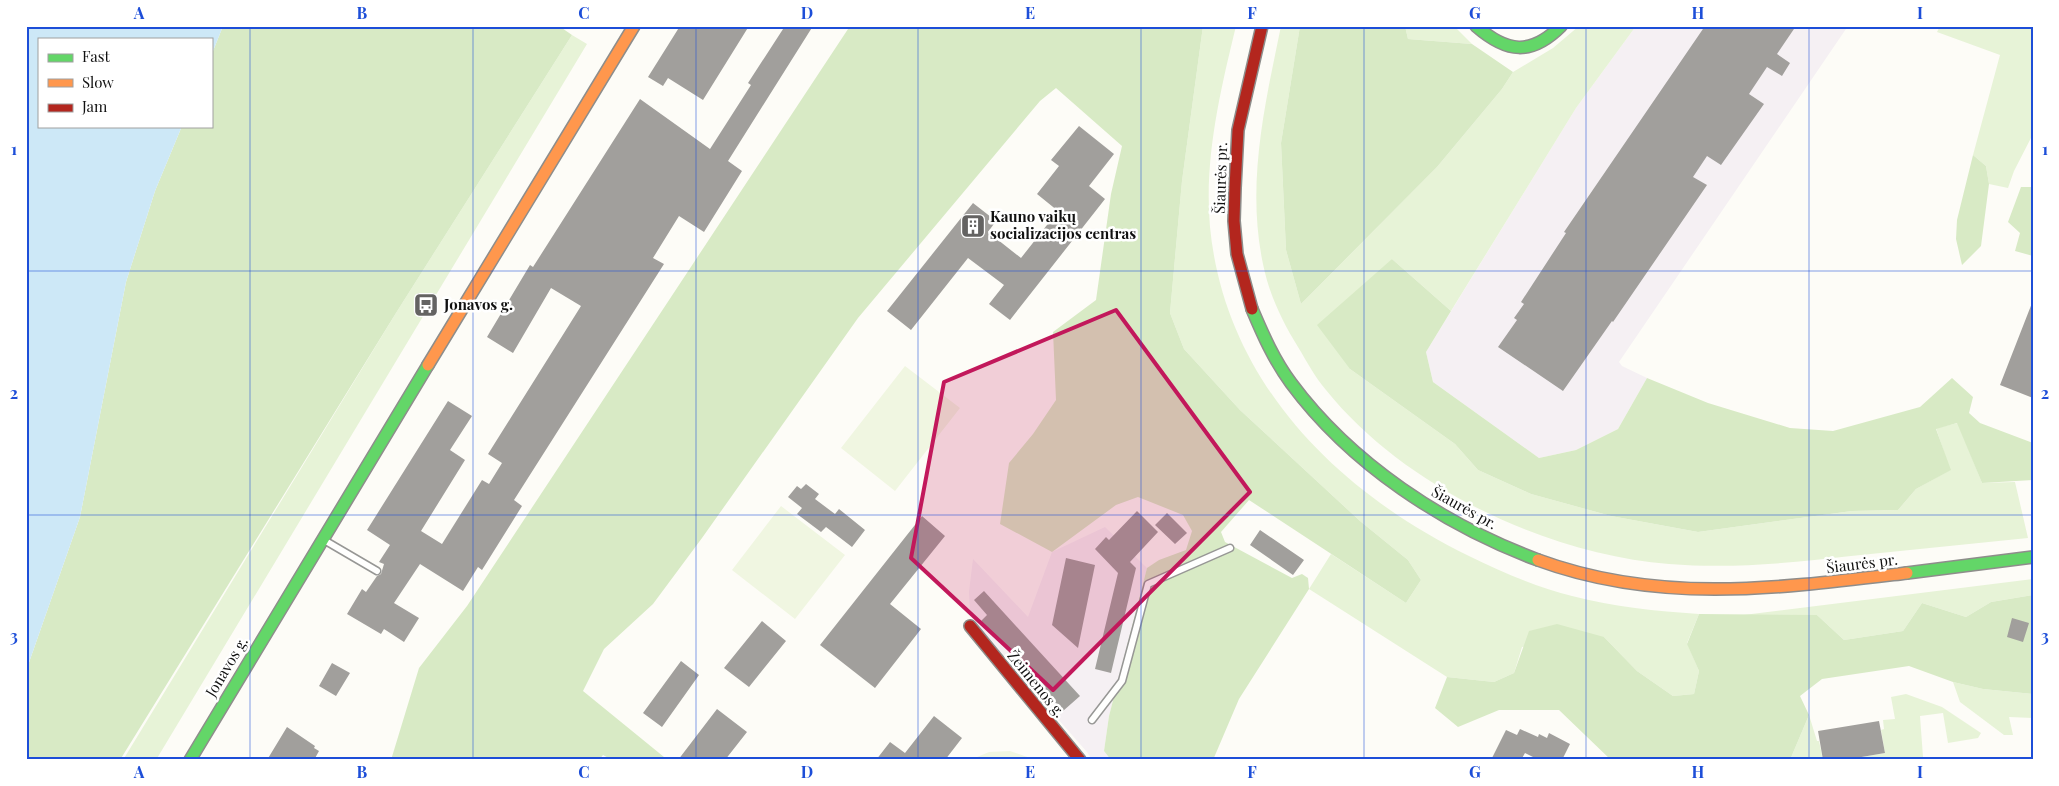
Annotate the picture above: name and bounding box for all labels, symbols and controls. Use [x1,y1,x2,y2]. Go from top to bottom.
text: A [133,2,145,23]
text: B [357,2,368,23]
text: C [578,2,590,23]
text: D [801,2,813,23]
text: E [1025,2,1035,23]
text: F [1247,2,1257,23]
text: G [1469,2,1481,23]
text: H [1692,2,1705,23]
text: I [1917,2,1923,23]
legend [38,38,212,128]
text: Fast [82,46,111,66]
text: Slow [82,72,114,92]
text: Jam [81,96,108,116]
text: 1 [11,138,17,159]
text: 1 [2042,138,2048,159]
street label: Šiaurės pr. [1209,142,1231,214]
place label: Kauno vaikų socializacijos centras [990,206,1136,243]
building icon: Kauno vaikų socializacijos centras [960,213,986,239]
bus stop icon: Jonavos g. [413,292,439,318]
place label: Jonavos g. [443,294,513,314]
text: 2 [10,382,18,403]
text: 2 [2041,382,2049,403]
street label: Šiaurės pr. [1428,481,1501,533]
street label: Šiaurės pr. [1825,549,1899,577]
text: 3 [10,625,18,646]
text: 3 [2041,625,2049,646]
street label: Jonavos g. [200,633,252,701]
street label: Žeimenos g. [1004,646,1070,721]
text: A [133,761,145,782]
text: B [357,761,368,782]
text: C [578,761,590,782]
text: D [801,761,813,782]
text: E [1025,761,1035,782]
text: F [1247,761,1257,782]
text: G [1469,761,1481,782]
text: H [1692,761,1705,782]
text: I [1917,761,1923,782]

